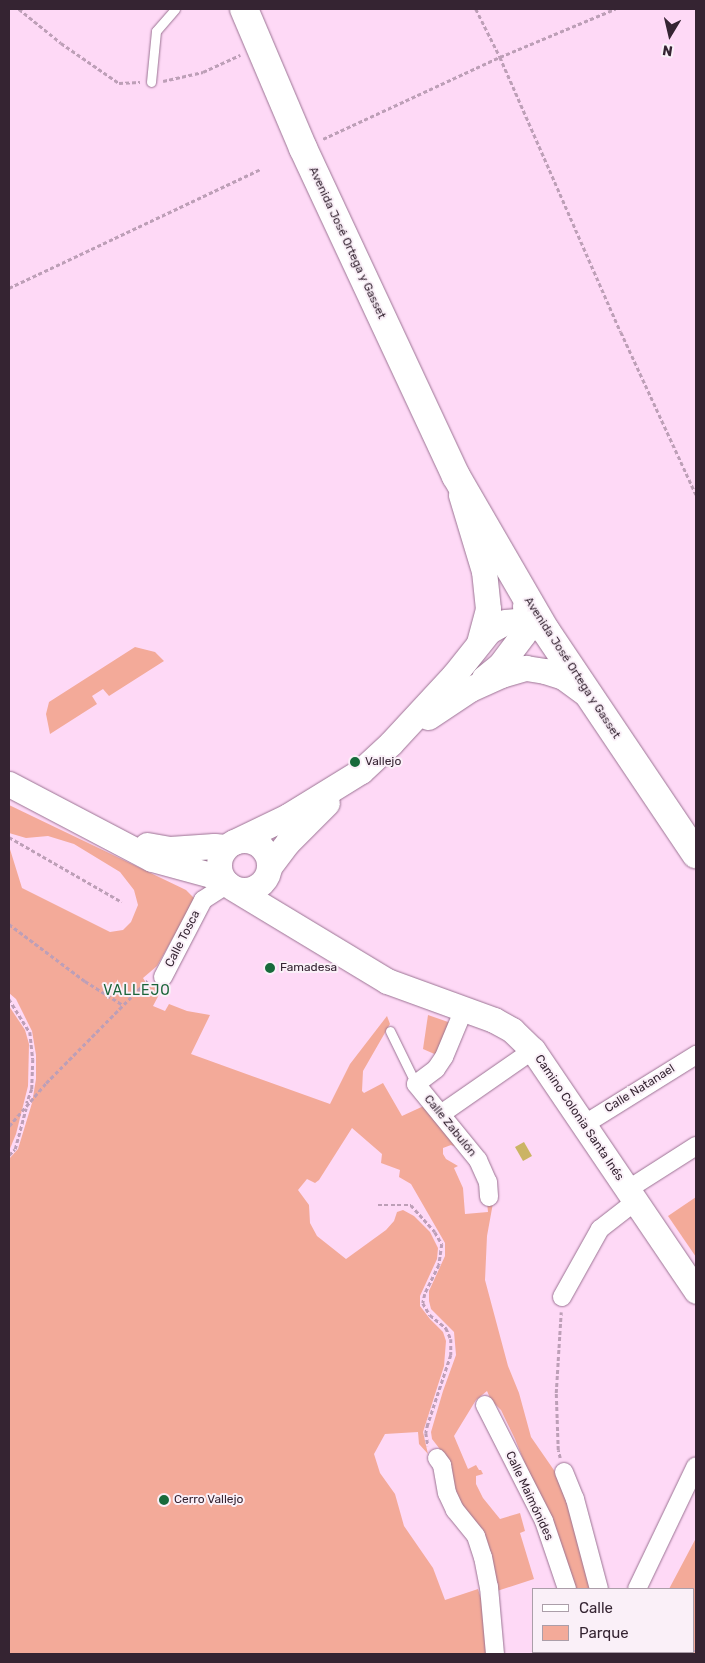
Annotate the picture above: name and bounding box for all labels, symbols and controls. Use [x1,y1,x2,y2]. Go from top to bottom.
north arrow [645,10,695,60]
text: N [661,41,674,59]
street label: Avenida José Ortega y Gasset [305,164,389,322]
street label: Avenida José Ortega y Gasset [521,594,623,742]
place label: Vallejo [365,755,401,769]
marker: Vallejo [349,756,361,768]
street label: Calle Tosca [162,908,204,970]
place label: Famadesa [280,961,337,975]
marker: Famadesa [264,962,276,974]
district label: VALLEJO [102,983,172,999]
street label: Camino Colonia Santa Inés [531,1052,627,1184]
street label: Calle Natanael [602,1062,678,1116]
street label: Calle Zabulón [421,1092,479,1160]
street label: Calle Maimónides [502,1449,556,1543]
place label: Cerro Vallejo [174,1493,244,1507]
marker: Cerro Vallejo [158,1494,170,1506]
legend [532,1588,695,1653]
text: Calle [579,1599,613,1617]
text: Parque [579,1624,629,1642]

